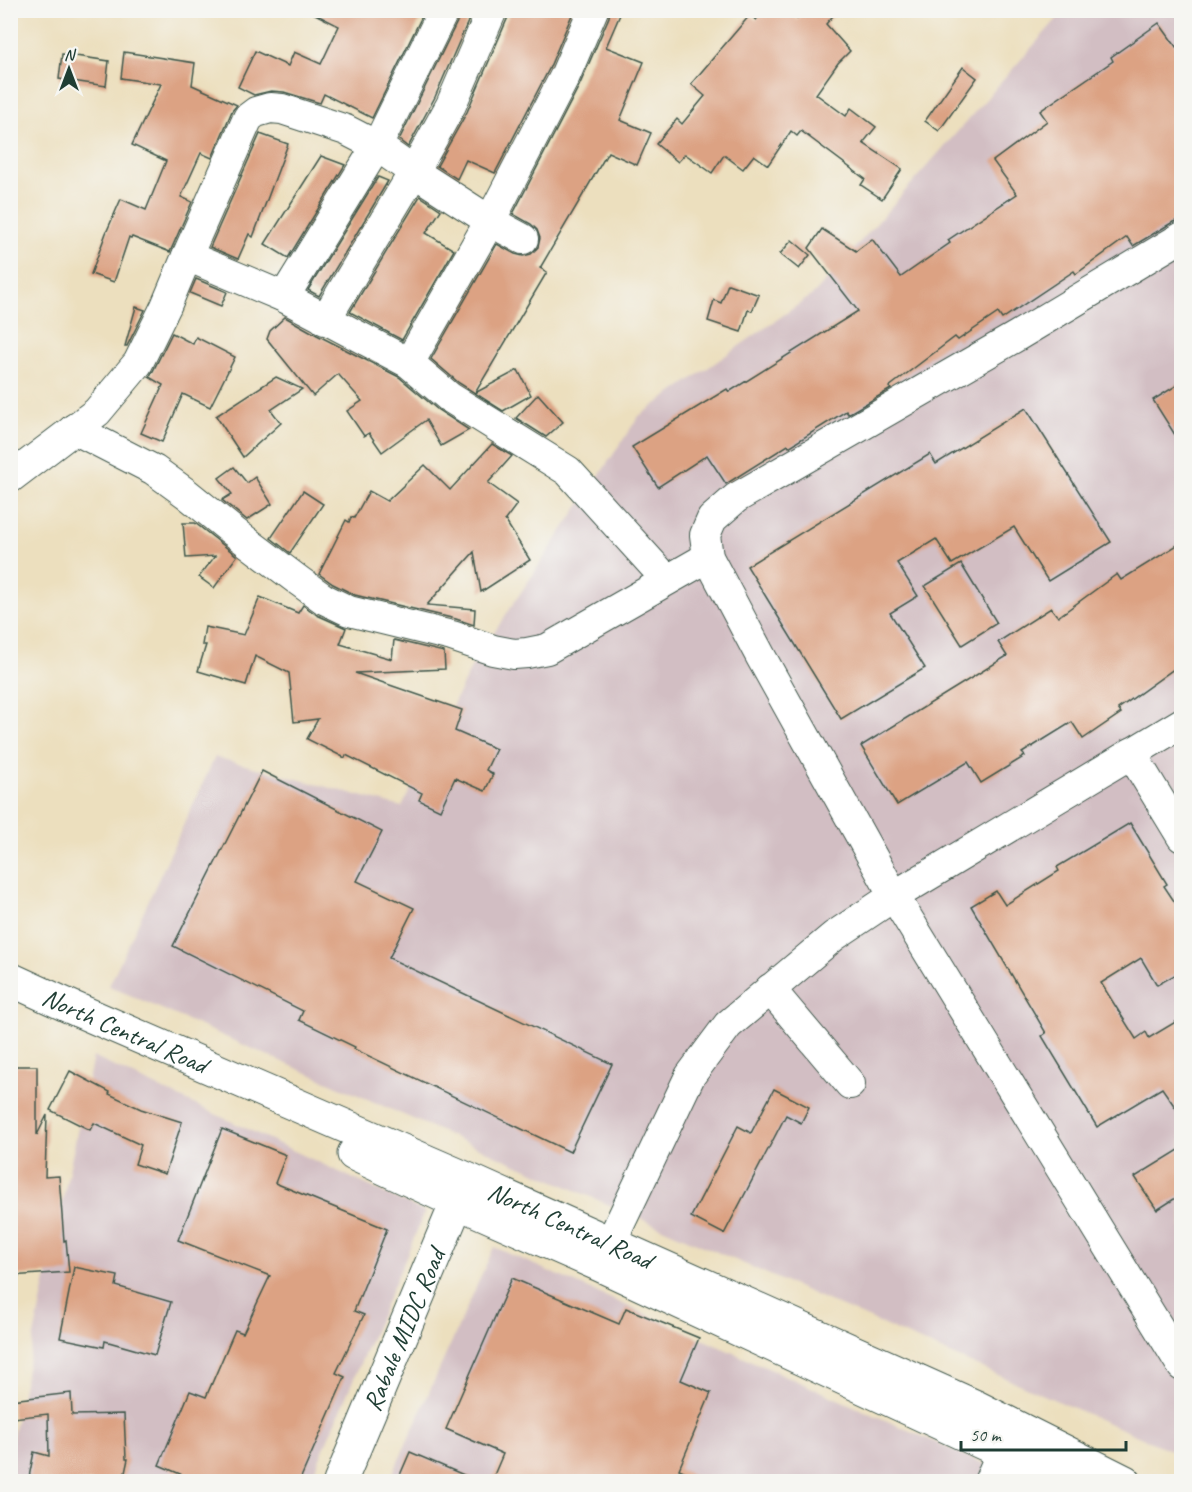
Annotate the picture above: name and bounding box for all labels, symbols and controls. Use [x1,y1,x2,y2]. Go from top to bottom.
north arrow [39,39,99,99]
text: N [64,45,77,65]
street label: North Central Road [37,980,216,1083]
street label: North Central Road [483,1175,661,1278]
street label: Rabale MIDC Road [356,1241,454,1416]
scale bar [961,1414,1126,1452]
text: 50 m [970,1424,1003,1446]

